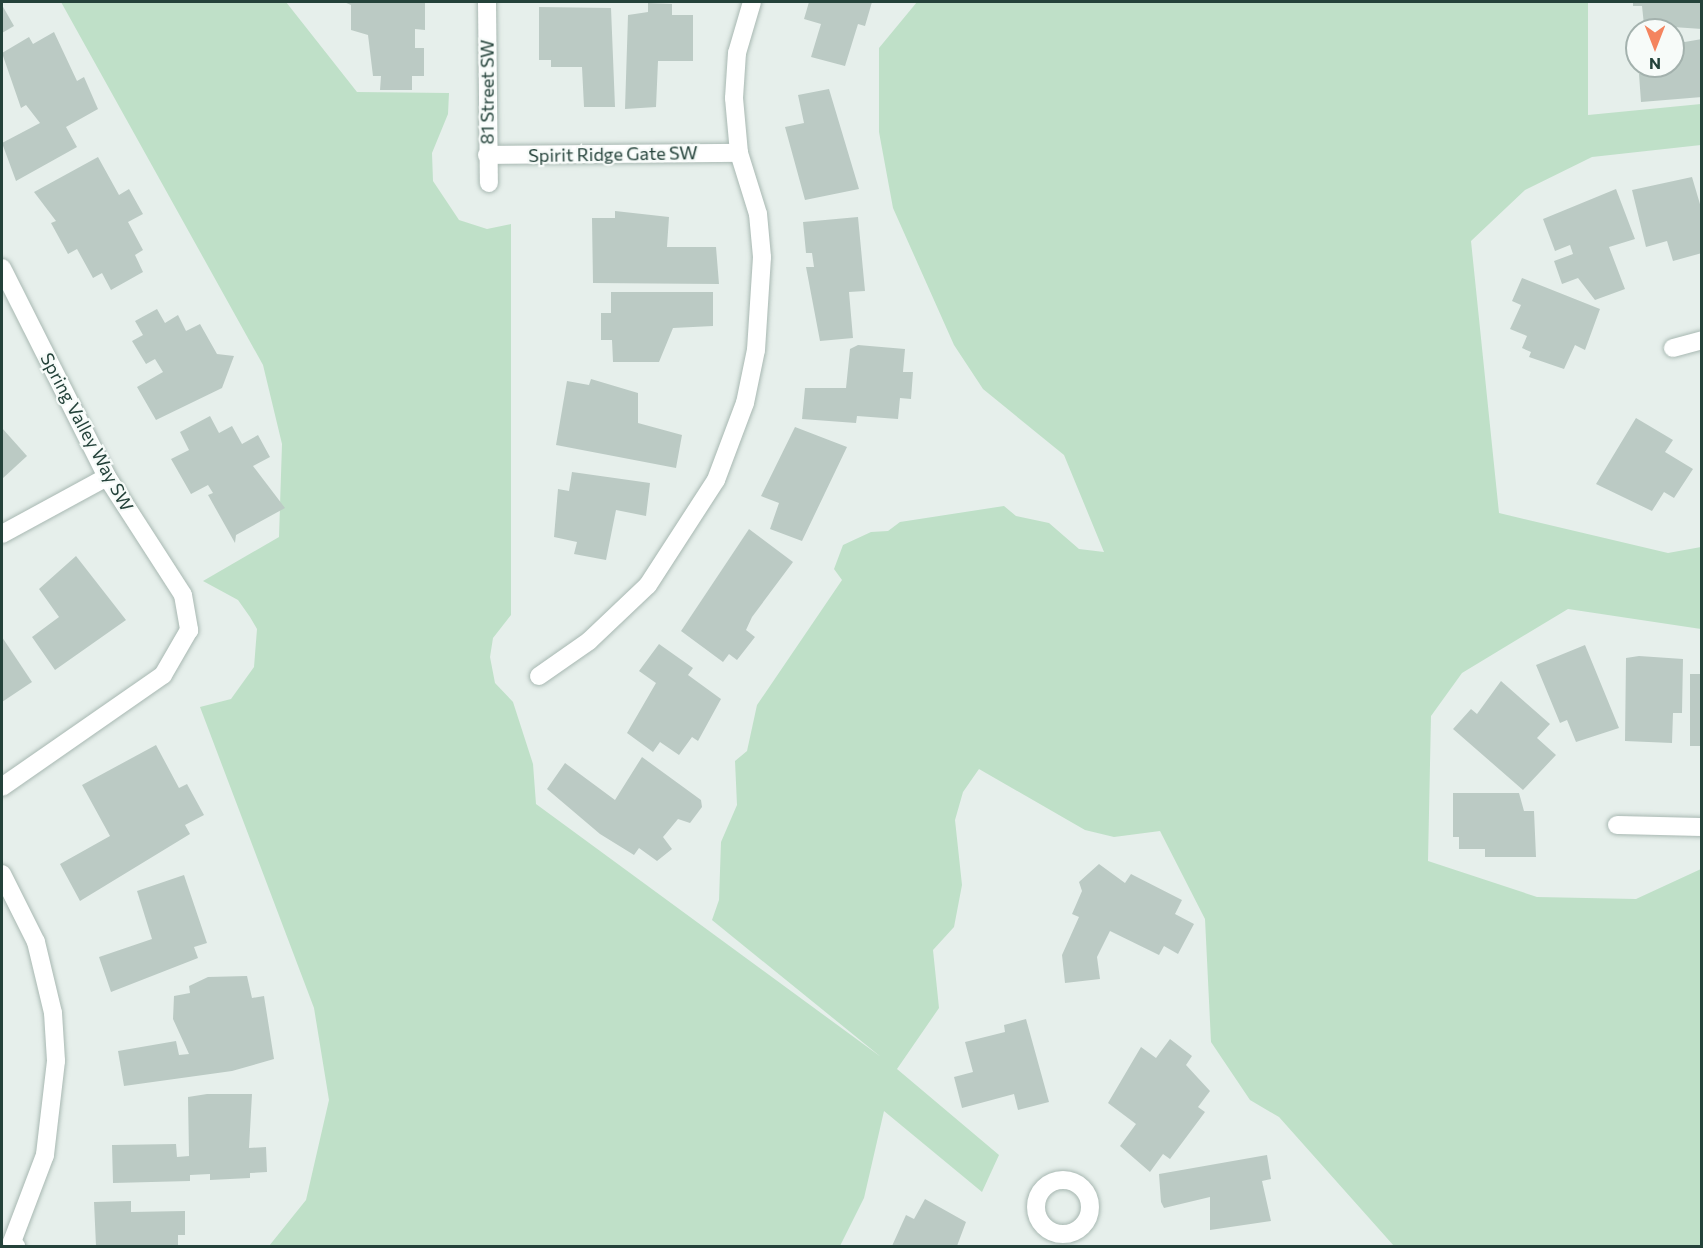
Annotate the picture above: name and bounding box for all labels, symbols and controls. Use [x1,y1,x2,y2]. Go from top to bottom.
north arrow [1625,18,1685,78]
street label: 81 Street SW [476,40,498,144]
text: N [1649,55,1661,74]
street label: Spirit Ridge Gate SW [528,142,698,166]
street label: Spring Valley Way SW [36,349,138,515]

